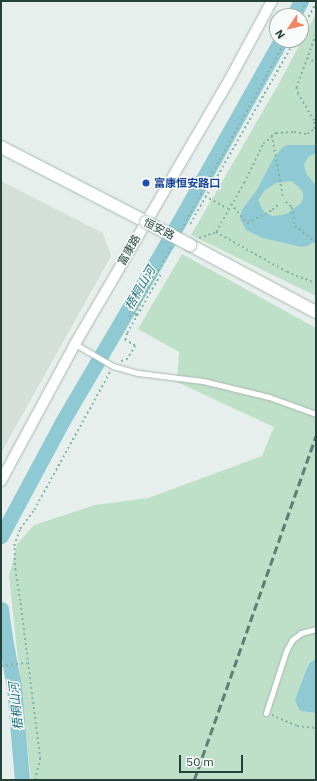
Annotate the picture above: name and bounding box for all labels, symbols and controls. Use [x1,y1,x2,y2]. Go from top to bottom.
north arrow [269,8,309,48]
text: N [272,27,288,42]
place label: 富康恒安路口 [154,176,220,190]
marker: 富康恒安路口 [141,178,151,188]
street label: 恒安路 [141,216,177,242]
street label: 富康路 [115,232,143,268]
water label: 梧桐山河 [122,264,158,312]
water label: 梧桐山河 [6,681,26,731]
scale bar [181,747,245,773]
text: 50 m [186,754,214,769]

